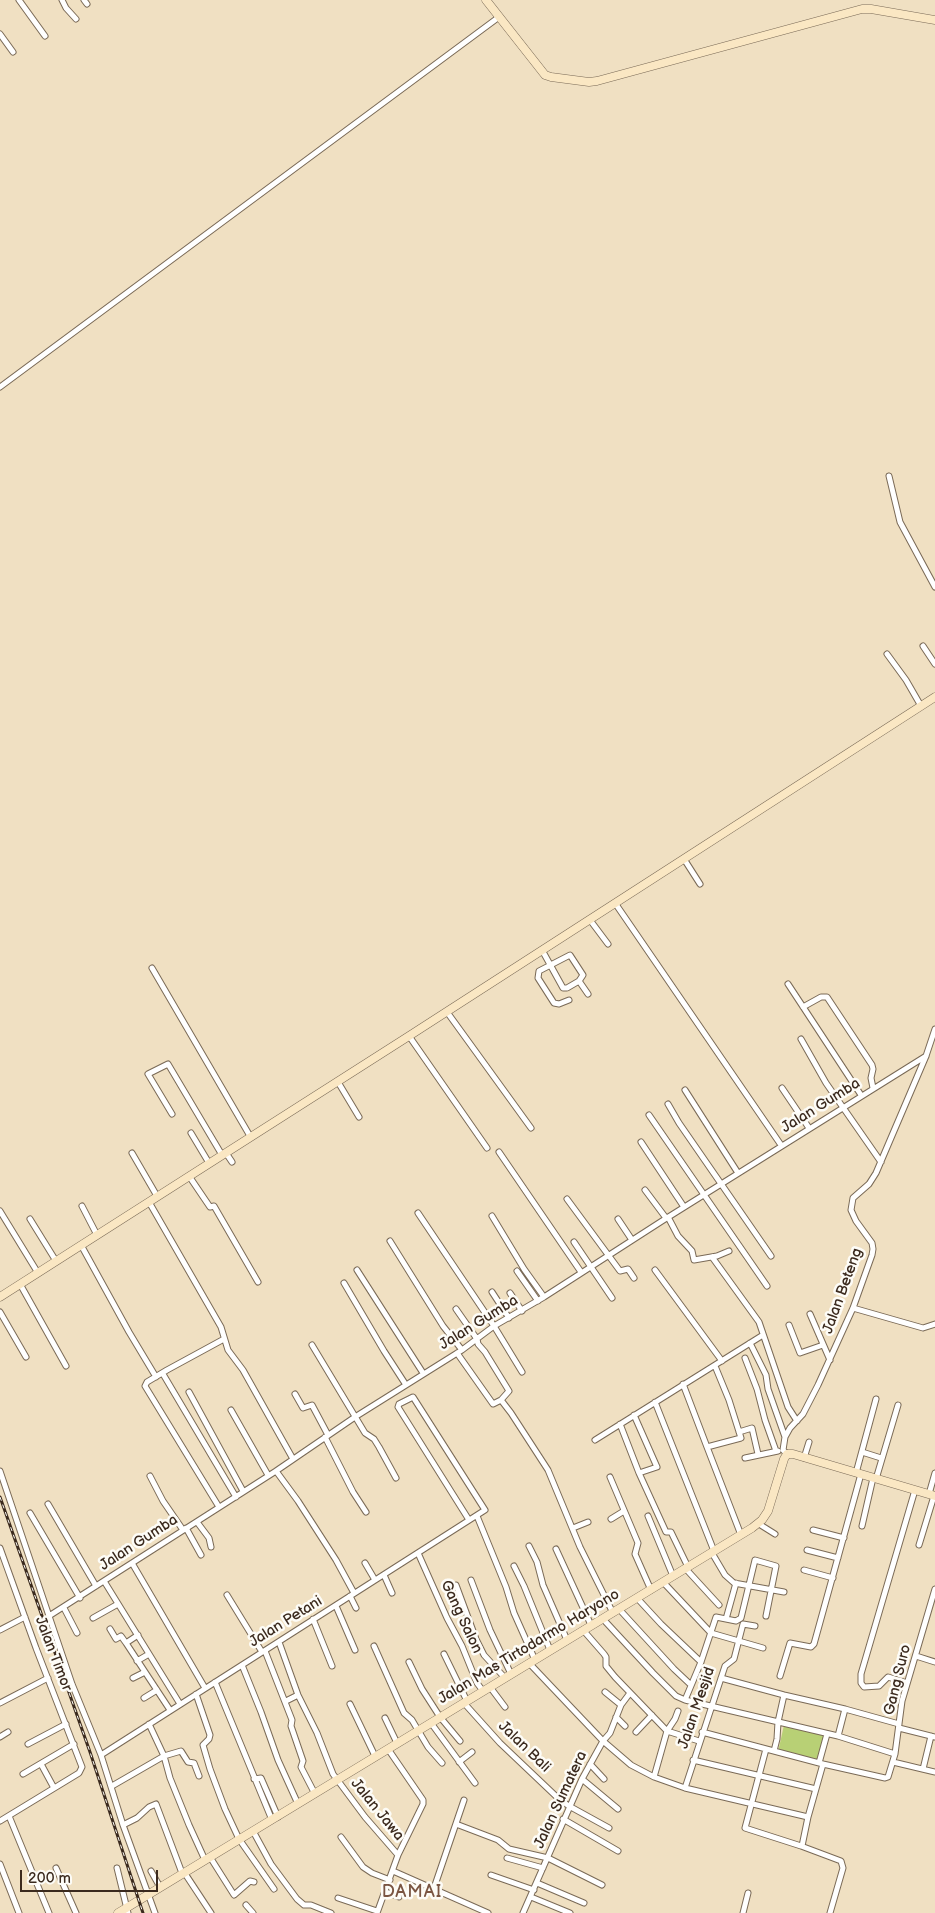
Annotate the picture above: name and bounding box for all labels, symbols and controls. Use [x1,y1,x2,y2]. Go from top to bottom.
street label: Jalan Gumba [778,1075,864,1137]
street label: Jalan Beteng [819,1246,867,1336]
street label: Jalan Gumba [436,1292,522,1354]
street label: Jalan Gumba [97,1511,181,1575]
street label: Gang Salon [436,1578,486,1656]
street label: Jalan Mas Tirtodarmo Haryono [435,1586,623,1708]
street label: Jalan Petani [246,1592,326,1652]
street label: Jalan Timor [31,1614,75,1694]
street label: Gang Suro [881,1643,915,1717]
street label: Jalan Mesjid [675,1665,719,1751]
street label: Jalan Bali [494,1718,554,1776]
street label: Jalan Sumatera [531,1749,591,1851]
street label: Jalan Jawa [346,1775,408,1845]
scale bar [22,1860,160,1892]
text: 200 m [28,1869,71,1888]
district label: DAMAI [381,1881,443,1903]

